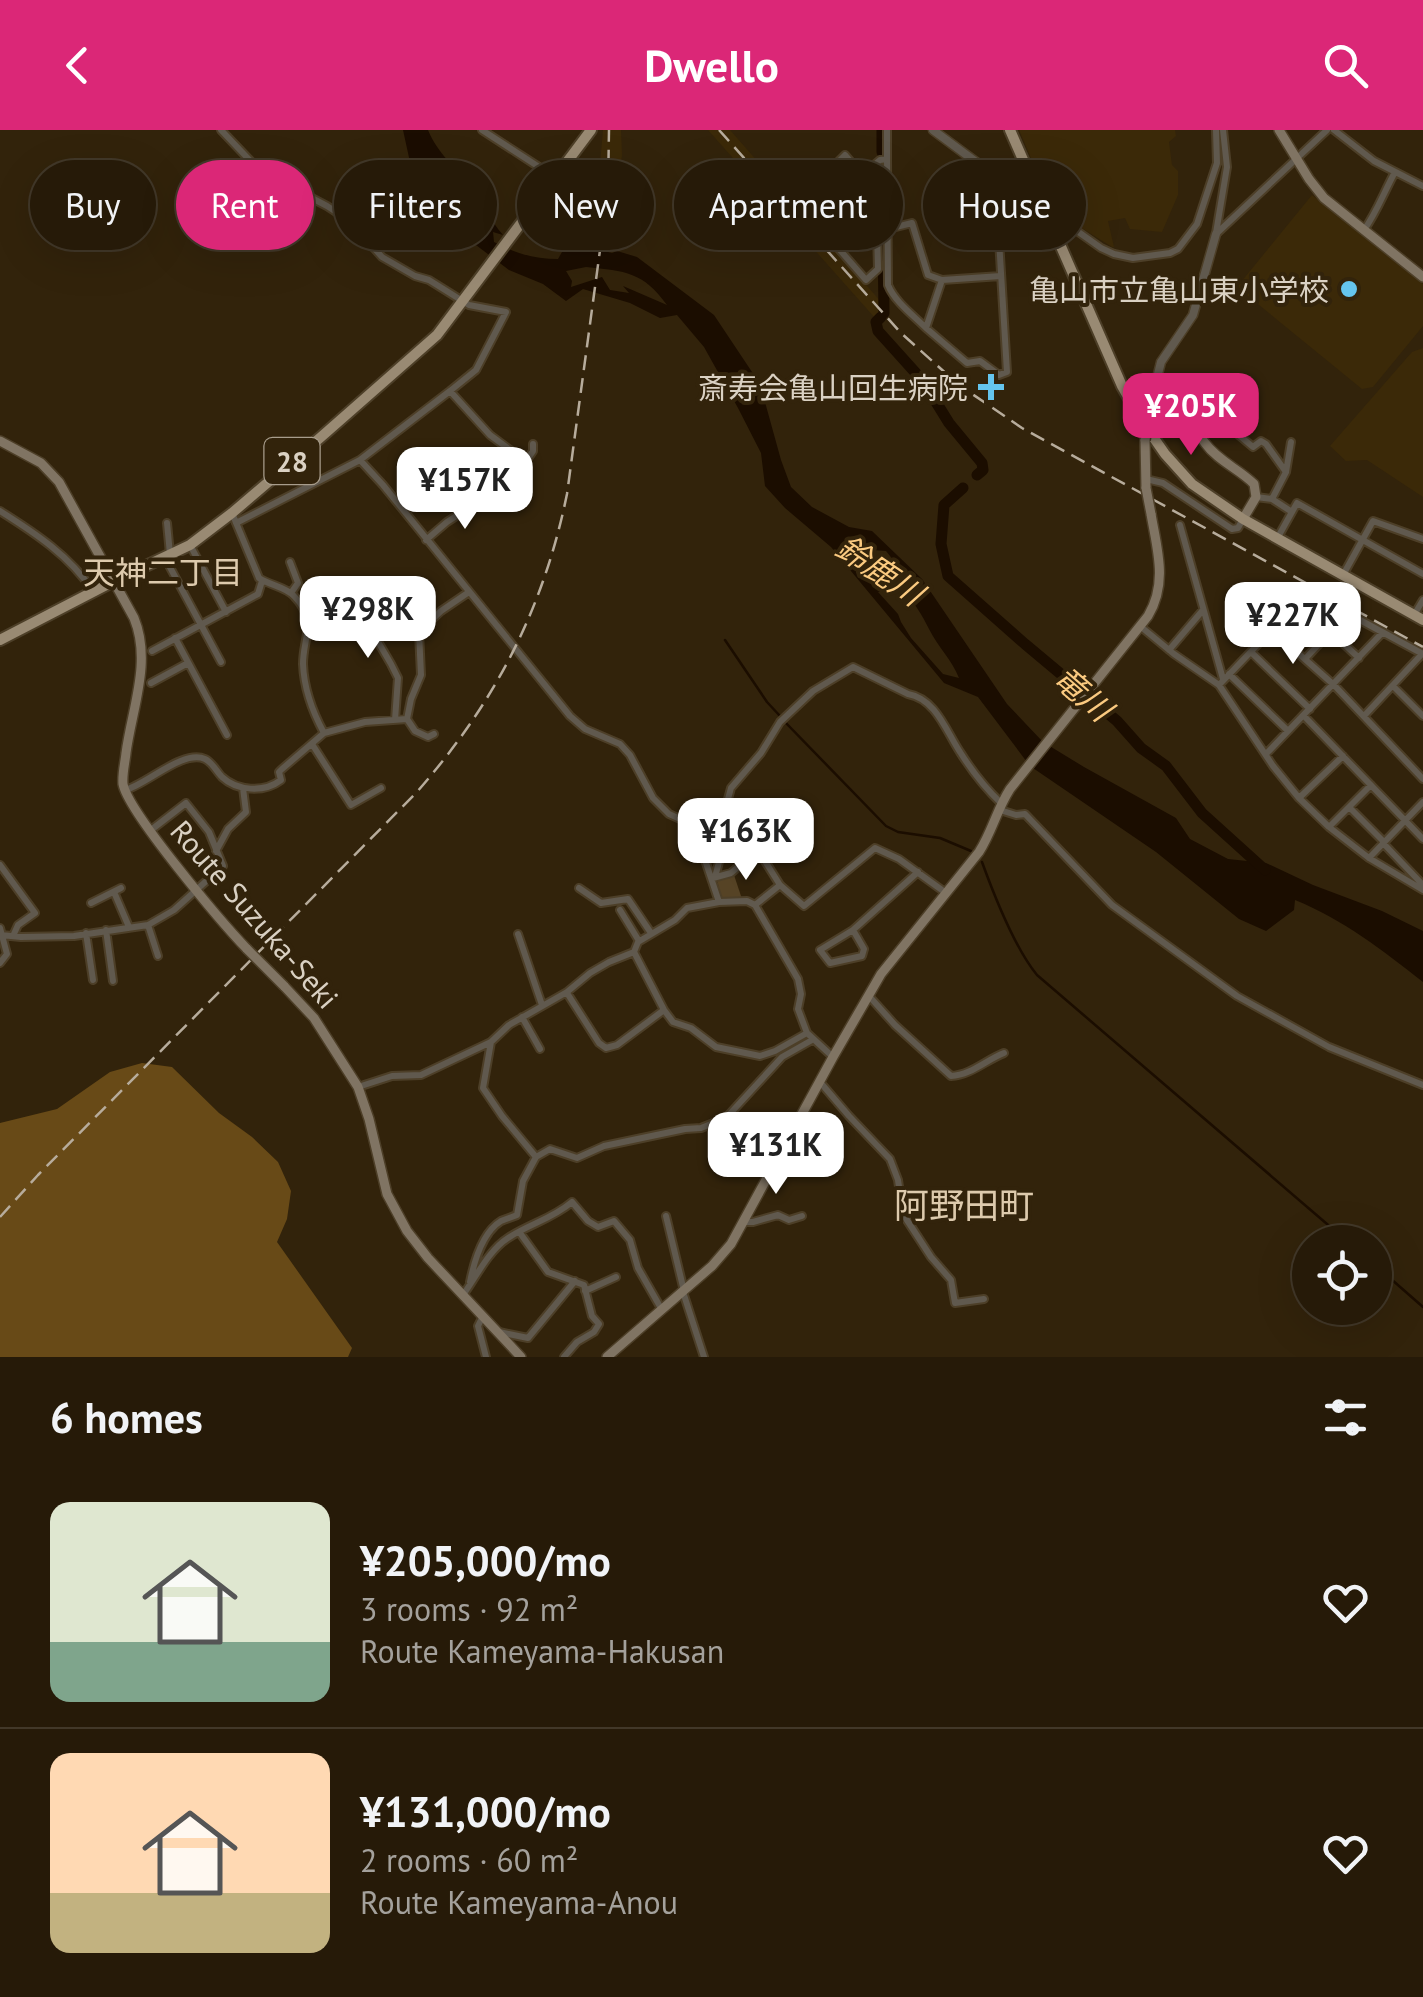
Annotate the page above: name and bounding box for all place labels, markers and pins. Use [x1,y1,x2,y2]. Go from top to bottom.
place label: 亀山市立亀山東小学校 [1029,270,1329,309]
marker: 亀山市立亀山東小学校 [1338,278,1360,300]
place label: 斎寿会亀山回生病院 [698,368,968,407]
pin: ¥205K [1121,373,1261,458]
marker: 斎寿会亀山回生病院 [978,374,1004,400]
pin: ¥157K [395,447,535,532]
pin: ¥298K [298,576,438,661]
pin: ¥227K [1223,582,1363,667]
pin: ¥163K [676,798,816,883]
pin: ¥131K [706,1112,846,1197]

